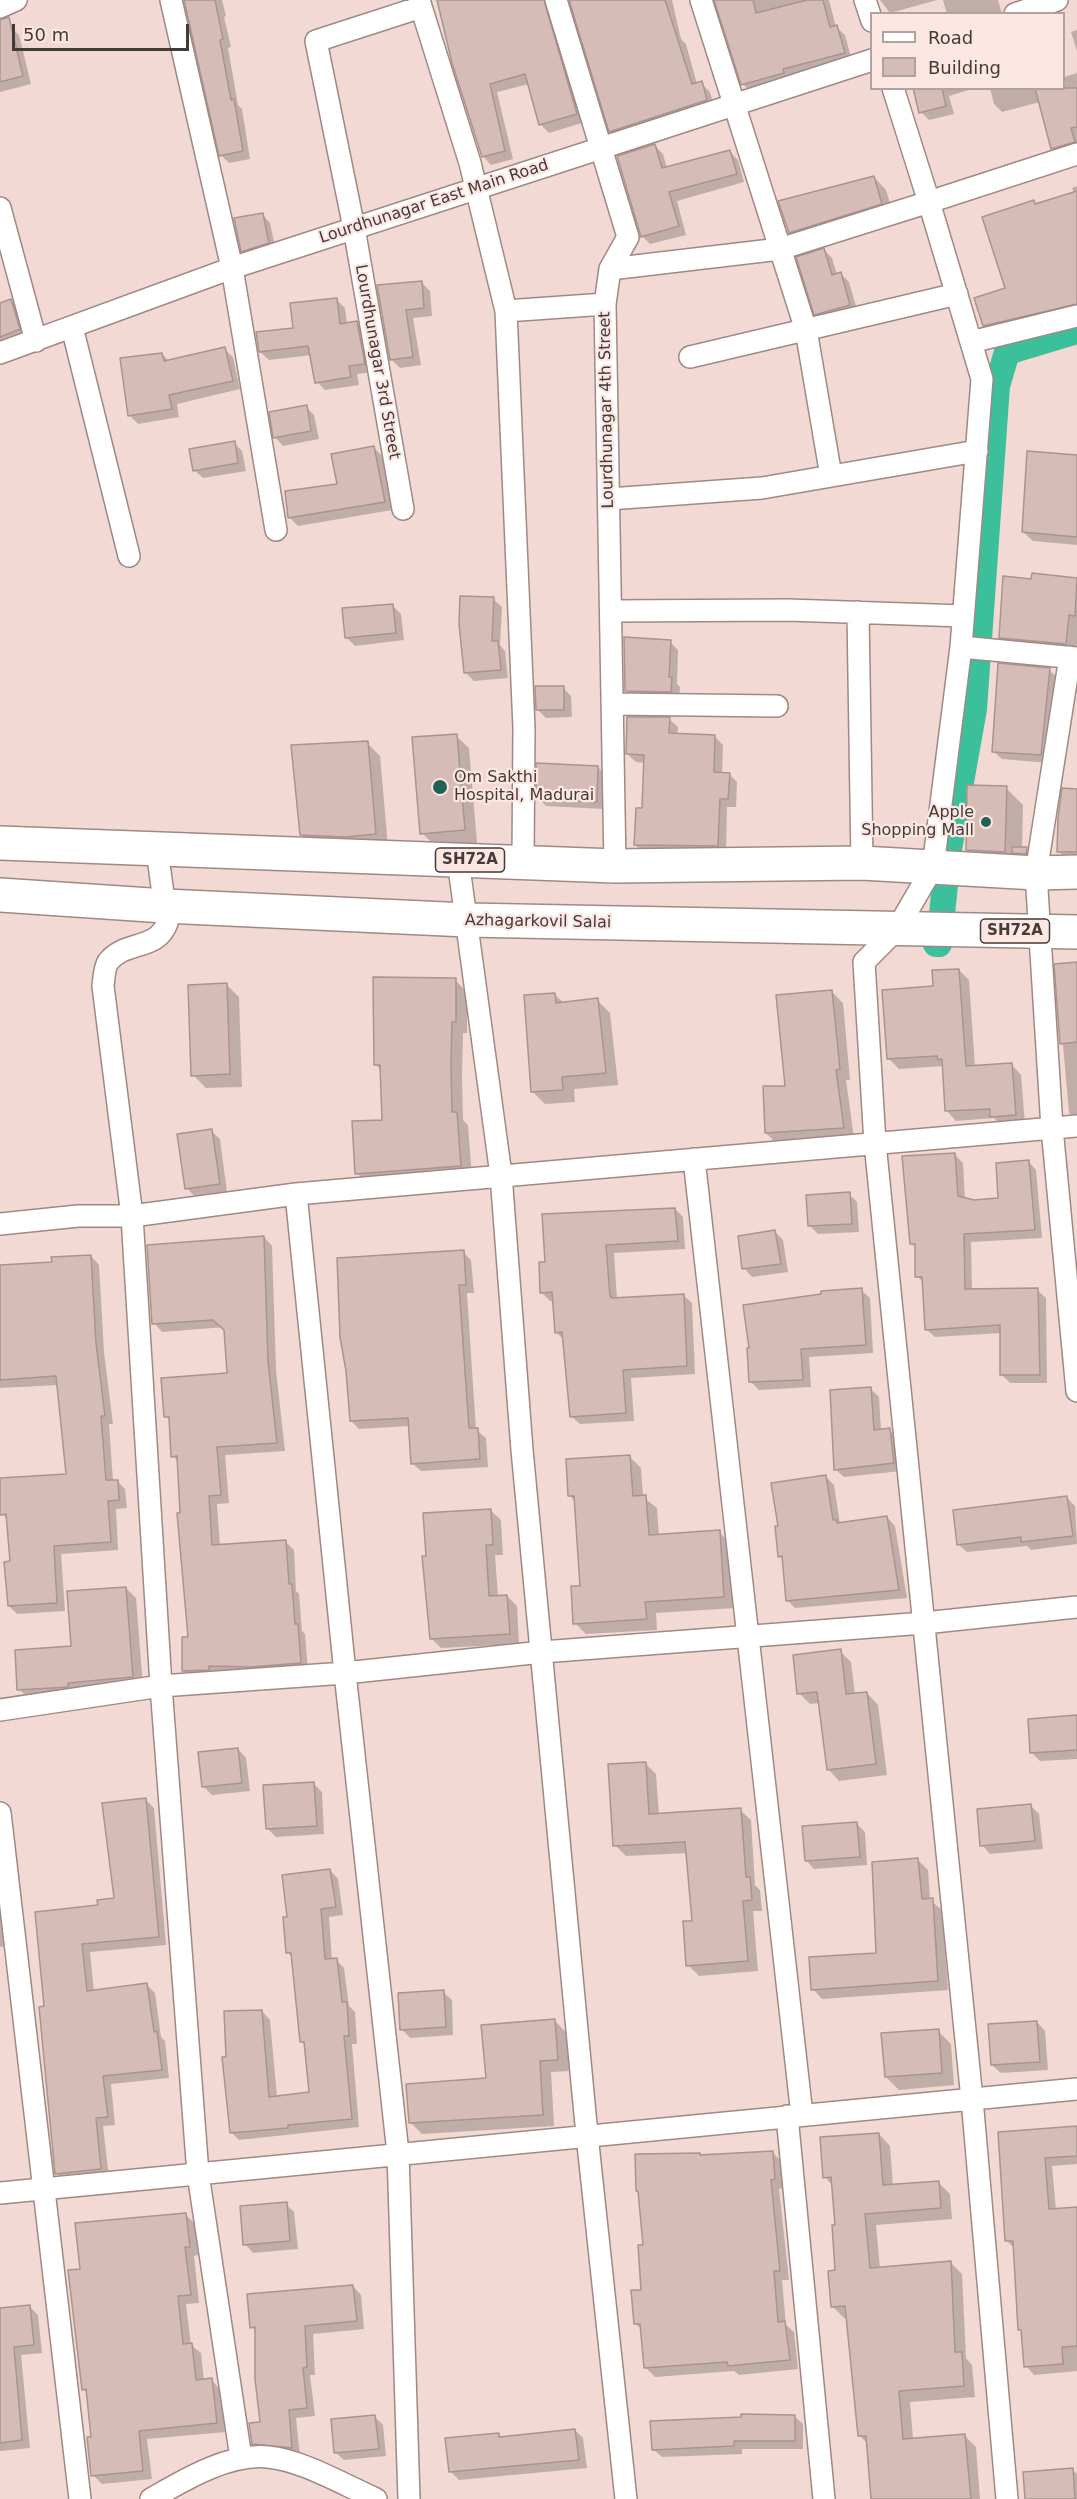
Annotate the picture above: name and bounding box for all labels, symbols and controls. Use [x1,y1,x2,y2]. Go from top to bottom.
scale bar [15,12,192,50]
legend [870,12,1065,90]
text: 50 m [23,24,69,45]
text: Road [928,27,973,48]
text: Building [928,57,1001,78]
street label: Lourdhunagar East Main Road [317,156,551,248]
street label: Lourdhunagar 3rd Street [350,263,404,461]
street label: Lourdhunagar 4th Street [596,311,618,509]
place label: Om Sakthi Hospital, Madurai [454,768,594,806]
marker: Om Sakthi Hospital, Madurai [431,778,449,796]
place label: Apple Shopping Mall [861,803,974,841]
marker: Apple Shopping Mall [979,815,993,829]
road number: SH72A [436,848,504,872]
street label: Azhagarkovil Salai [465,911,611,933]
road number: SH72A [980,919,1050,943]

